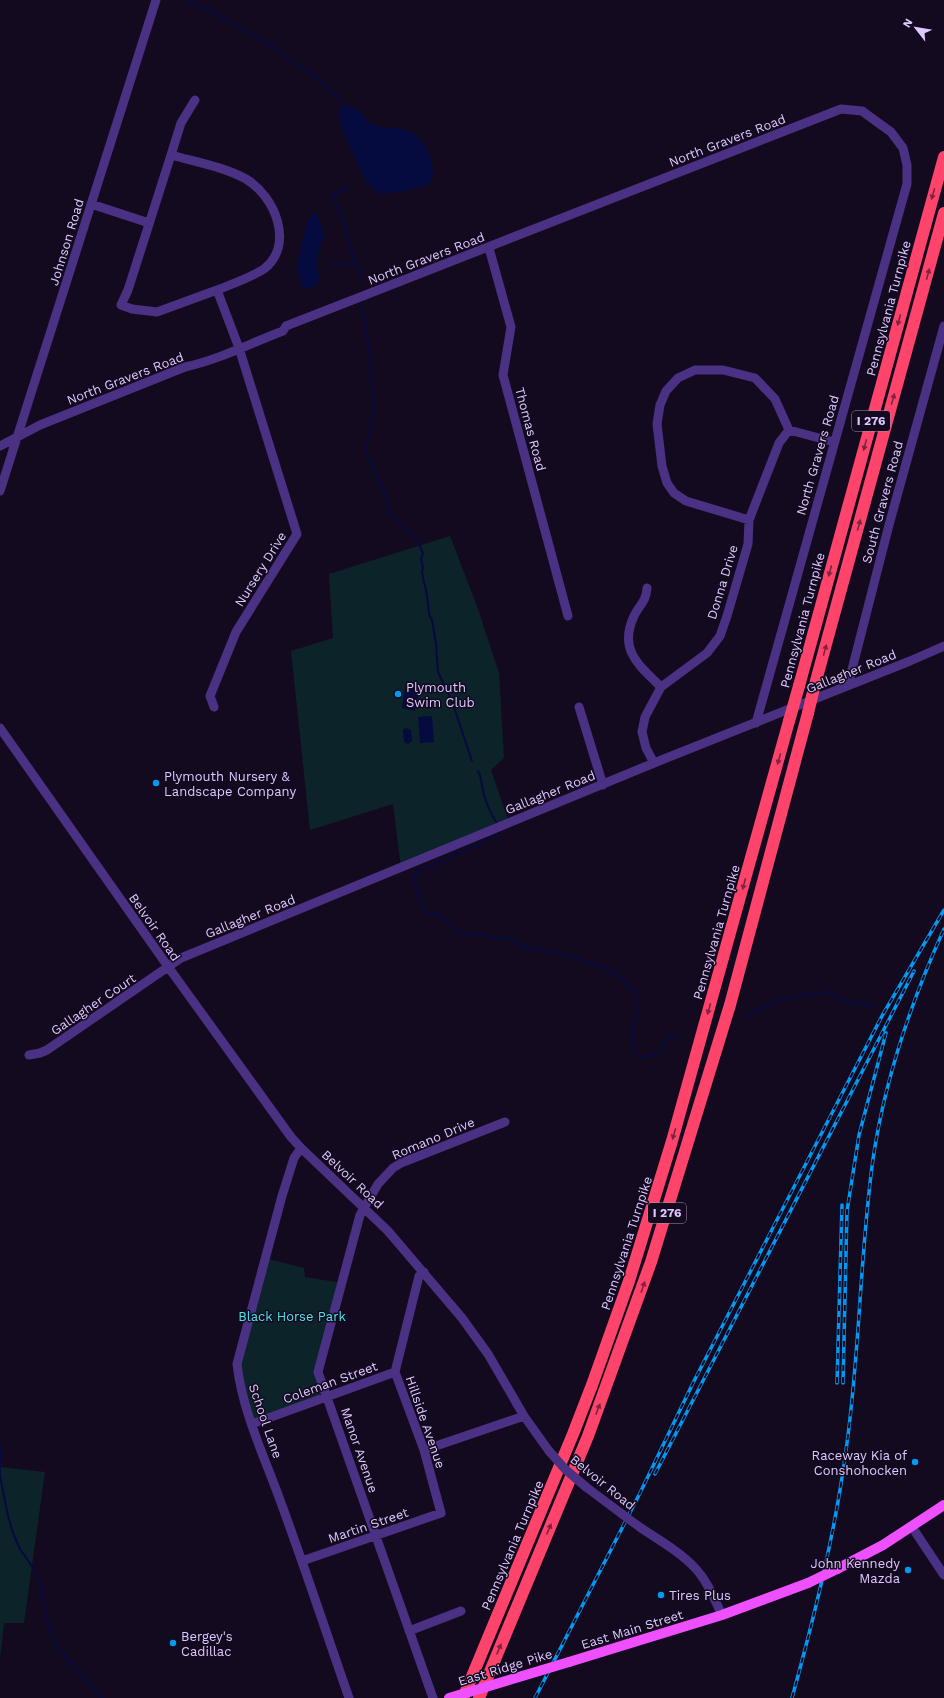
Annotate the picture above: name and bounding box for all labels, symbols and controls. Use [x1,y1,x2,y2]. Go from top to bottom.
north arrow [896,8,936,48]
text: N [900,16,916,30]
street label: North Gravers Road [667,111,788,170]
one-way arrow [930,189,936,201]
street label: Johnson Road [46,197,87,287]
street label: North Gravers Road [366,229,487,288]
street label: Pennsylvania Turnpike [863,239,914,377]
one-way arrow [925,268,931,280]
one-way arrow [896,314,902,326]
street label: North Gravers Road [65,349,186,408]
street label: Thomas Road [512,386,549,473]
street label: North Gravers Road [793,393,842,517]
one-way arrow [890,393,896,405]
road number: I 276 [852,411,890,431]
street label: South Gravers Road [859,439,906,565]
one-way arrow [861,439,867,451]
one-way arrow [856,518,862,531]
street label: Nursery Drive [231,529,289,609]
street label: Donna Drive [704,543,741,621]
street label: Pennsylvania Turnpike [777,551,828,689]
one-way arrow [827,564,833,577]
one-way arrow [822,644,828,656]
street label: Gallagher Road [804,647,898,696]
place label: Plymouth Swim Club [406,680,475,710]
marker: Plymouth Swim Club [393,689,403,699]
one-way arrow [776,753,782,765]
street label: Gallagher Road [503,768,597,817]
place label: Plymouth Nursery & Landscape Company [164,769,296,799]
marker: Plymouth Nursery & Landscape Company [151,778,161,788]
street label: Pennsylvania Turnpike [690,863,743,1001]
one-way arrow [741,878,747,890]
street label: Belvoir Road [126,891,183,964]
street label: Gallagher Road [203,892,297,941]
street label: Gallagher Court [48,970,139,1038]
one-way arrow [706,1003,712,1015]
street label: Romano Drive [389,1114,477,1163]
one-way arrow [671,1129,677,1141]
street label: Belvoir Road [319,1147,387,1212]
street label: Pennsylvania Turnpike [598,1174,655,1312]
road number: I 276 [648,1203,686,1223]
one-way arrow [640,1280,646,1292]
park label: Black Horse Park [238,1309,346,1324]
street label: Coleman Street [281,1358,380,1407]
street label: Hillside Avenue [403,1374,448,1470]
street label: School Lane [246,1382,285,1460]
one-way arrow [596,1402,602,1414]
street label: Manor Avenue [338,1406,381,1495]
place label: Raceway Kia of Conshohocken [812,1448,907,1478]
street label: Belvoir Road [567,1452,638,1513]
marker: Raceway Kia of Conshohocken [910,1457,920,1467]
street label: Pennsylvania Turnpike [478,1478,547,1612]
street label: Martin Street [326,1505,411,1546]
one-way arrow [546,1524,552,1535]
place label: John Kennedy Mazda [810,1556,901,1586]
marker: John Kennedy Mazda [903,1565,913,1575]
place label: Tires Plus [669,1588,731,1603]
marker: Tires Plus [656,1590,666,1600]
street label: East Main Street [579,1607,685,1652]
place label: Bergey's Cadillac [181,1629,233,1659]
marker: Bergey's Cadillac [168,1638,178,1648]
one-way arrow [496,1644,502,1655]
street label: East Ridge Pike [456,1646,554,1689]

